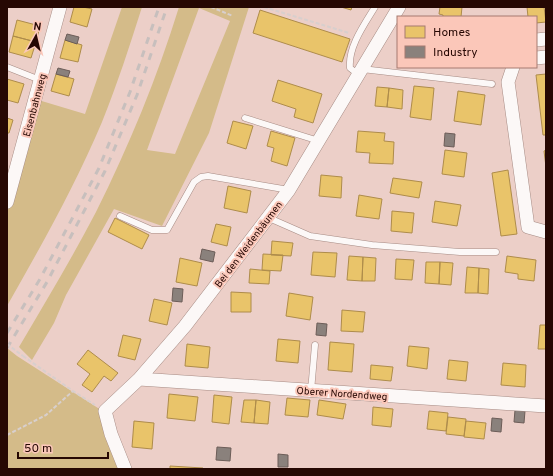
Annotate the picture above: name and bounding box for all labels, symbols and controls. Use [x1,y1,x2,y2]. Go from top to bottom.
north arrow [16,16,56,56]
legend [397,16,537,68]
text: N [32,20,42,35]
text: Homes [433,25,470,41]
text: Industry [433,45,478,61]
street label: Eisenbahnweg [21,72,50,138]
street label: Bei den Weidenbäumen [212,199,286,291]
street label: Oberer Nordendweg [296,385,388,404]
scale bar [18,434,108,460]
text: 50 m [24,441,52,457]

